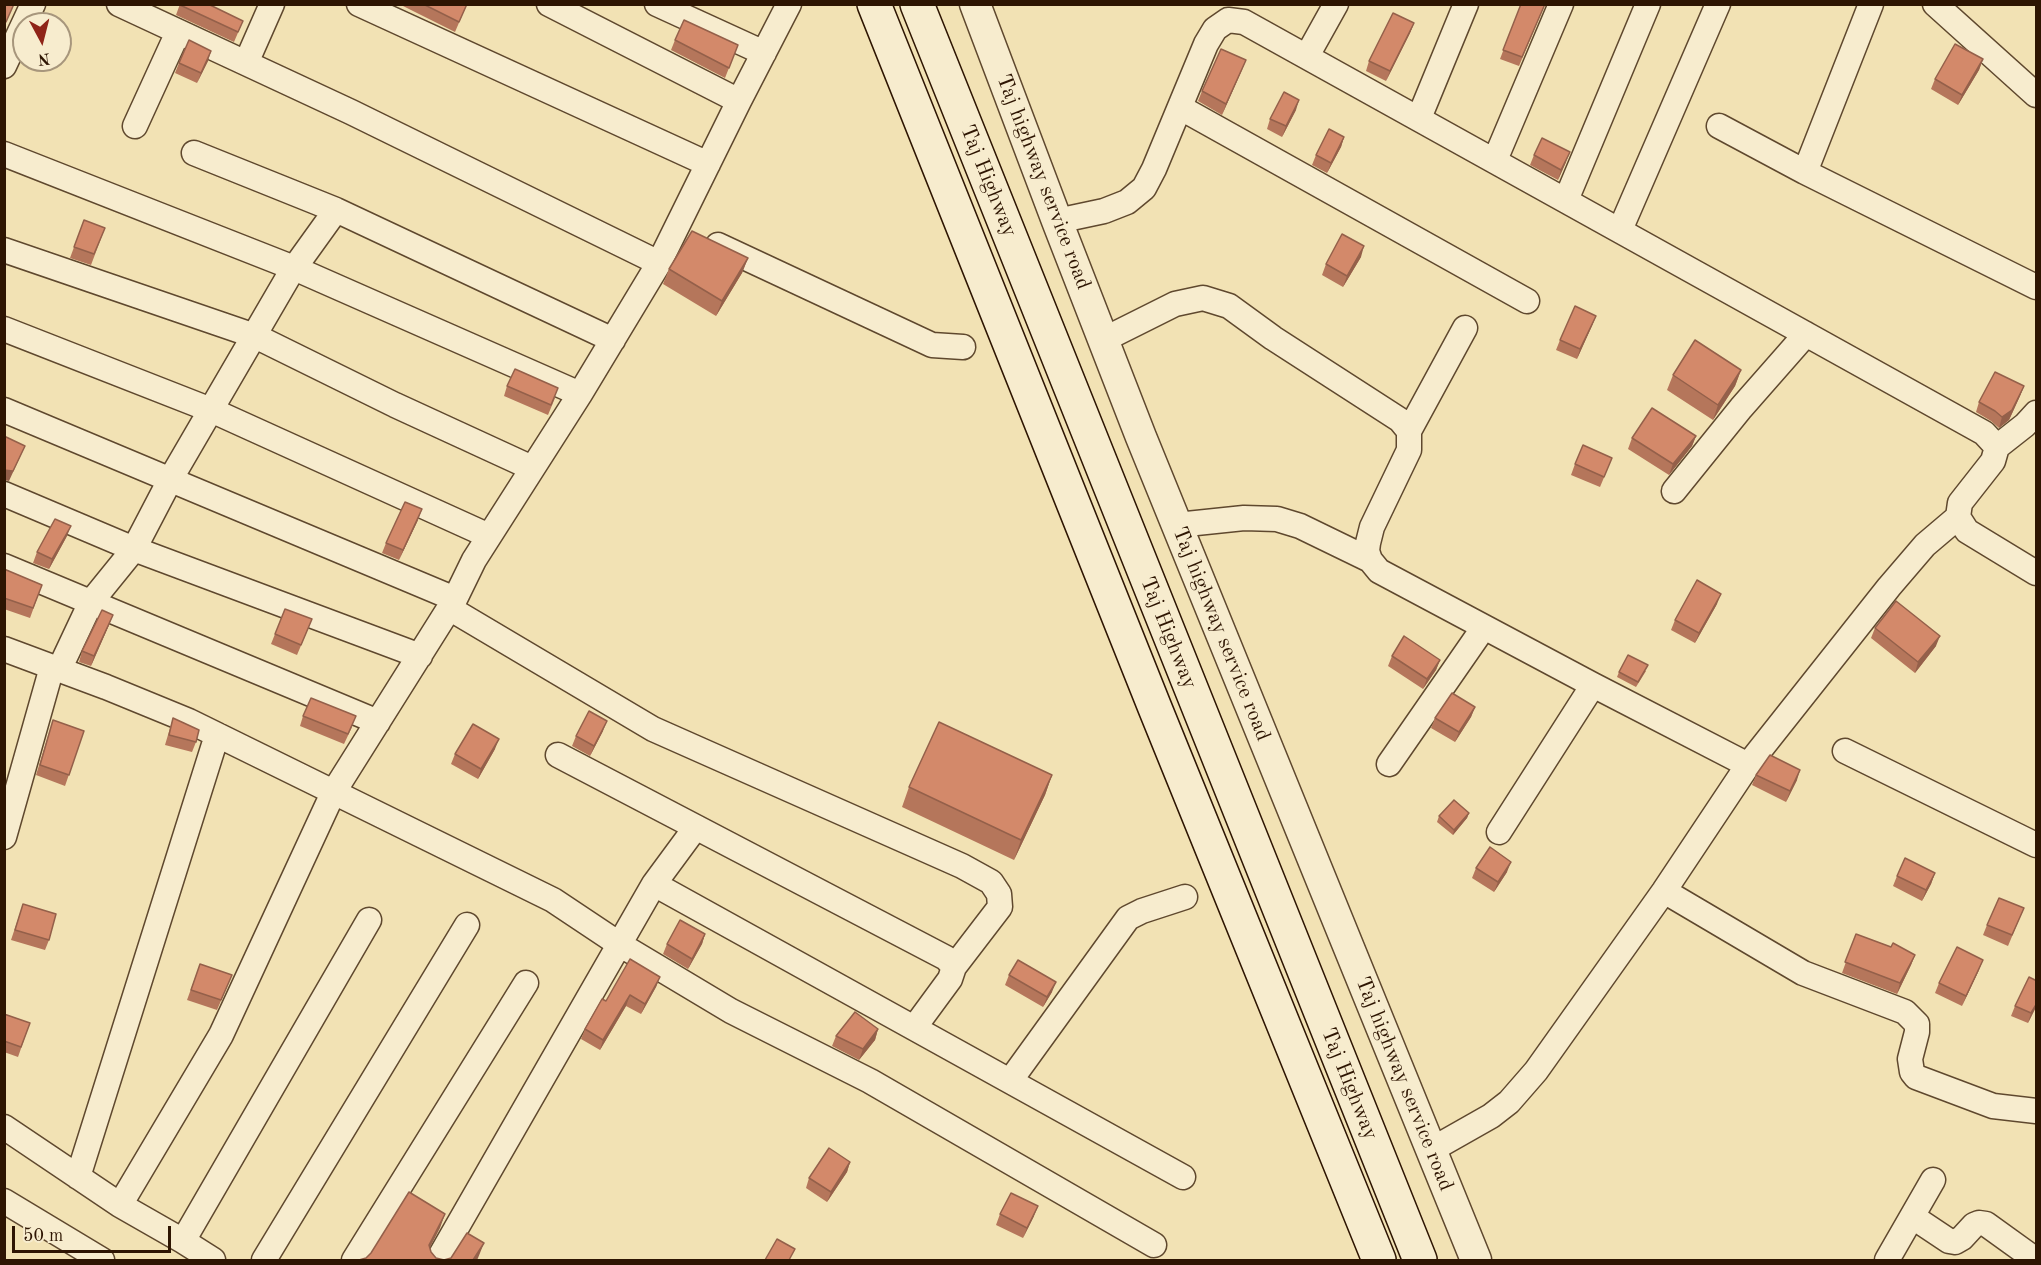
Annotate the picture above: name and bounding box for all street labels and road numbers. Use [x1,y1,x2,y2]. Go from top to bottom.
street label: Taj highway service road [990,71,1096,293]
street label: Taj Highway [954,121,1022,241]
street label: Taj highway service road [1166,523,1276,745]
street label: Taj Highway [1134,573,1202,693]
street label: Taj highway service road [1349,973,1459,1195]
street label: Taj Highway [1315,1024,1383,1144]

